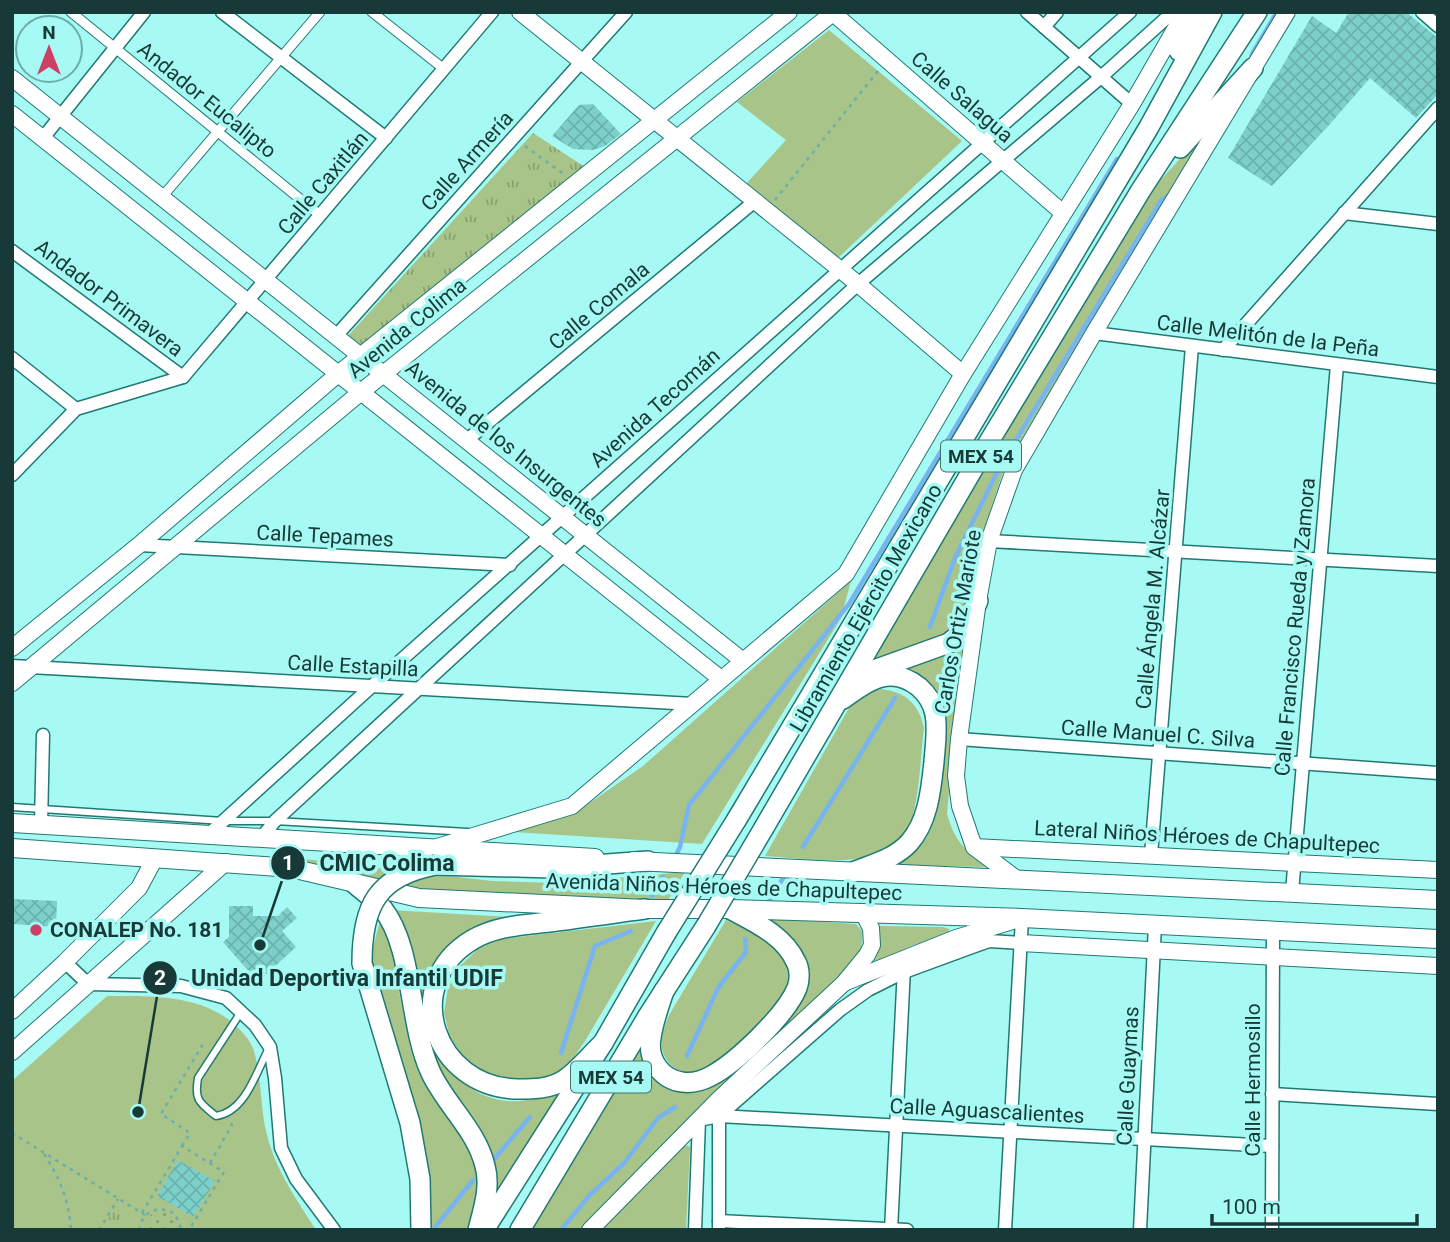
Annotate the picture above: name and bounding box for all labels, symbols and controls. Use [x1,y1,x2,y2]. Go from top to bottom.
north arrow [14,14,84,84]
text: N [42,21,56,44]
street label: Andador Eucalipto [133,37,281,163]
street label: Calle Salagua [906,46,1018,148]
street label: Calle Armería [416,106,518,216]
street label: Calle Caxitlán [273,127,373,239]
street label: Andador Primavera [30,235,188,361]
street label: Calle Comala [544,257,654,355]
street label: Avenida Colima [343,273,471,383]
street label: Calle Melitón de la Peña [1155,310,1381,362]
street label: Avenida Tecomán [585,343,725,473]
street label: Avenida de los Insurgentes [401,356,611,532]
road number: MEX 54 [941,440,1021,471]
street label: Calle Francisco Rueda y Zamora [1270,477,1320,777]
street label: Libramiento Ejército Mexicano [785,480,947,736]
street label: Calle Ángela M. Alcázar [1131,488,1175,710]
street label: Calle Tepames [256,520,394,552]
street label: Carlos Ortiz Mariote [930,528,986,716]
street label: Calle Estapilla [287,651,419,681]
street label: Calle Manuel C. Silva [1060,715,1256,753]
street label: Lateral Niños Héroes de Chapultepec [1033,816,1381,858]
callout: CMIC Colima [270,841,468,885]
text: CMIC Colima [319,850,455,877]
text: 1 [282,851,294,875]
street label: Avenida Niños Héroes de Chapultepec [545,869,903,905]
place label: CONALEP No. 181 [50,918,223,942]
marker: CONALEP No. 181 [28,922,44,938]
callout: Unidad Deportiva Infantil UDIF [143,956,517,1000]
text: Unidad Deportiva Infantil UDIF [191,965,503,992]
text: 2 [154,966,166,990]
street label: Calle Hermosillo [1241,1003,1265,1157]
street label: Calle Guaymas [1112,1006,1144,1146]
road number: MEX 54 [571,1062,651,1092]
street label: Calle Aguascalientes [889,1094,1085,1128]
scale bar [1212,1182,1417,1226]
text: 100 m [1222,1195,1281,1219]

